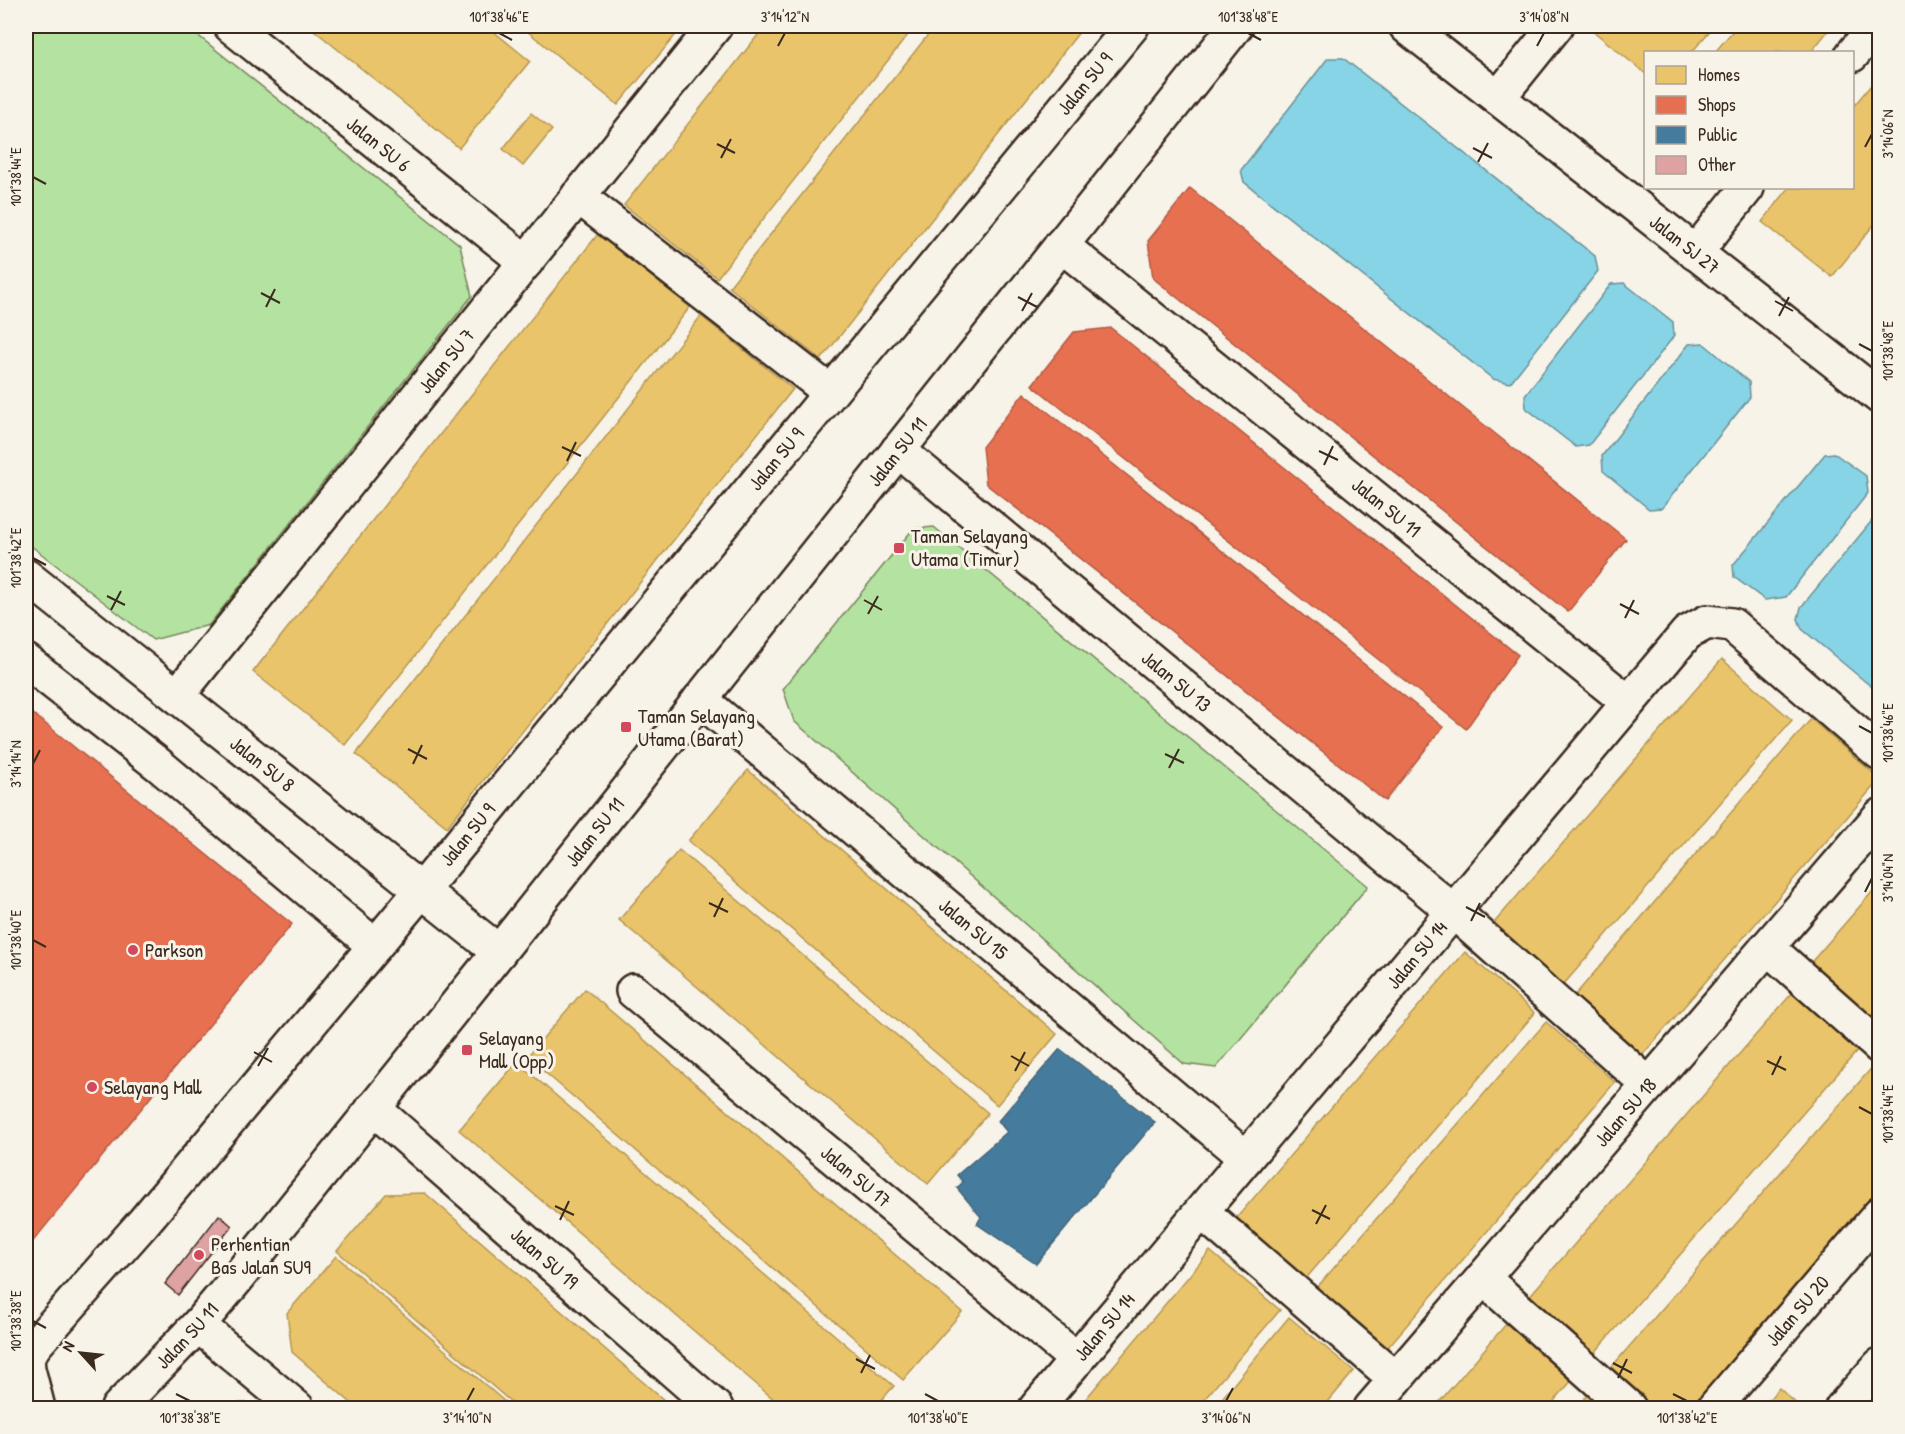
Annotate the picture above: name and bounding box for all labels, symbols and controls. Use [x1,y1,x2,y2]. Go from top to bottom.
text: 101°38'46"E [469,6,529,27]
text: 3°14'12"N [761,6,809,27]
text: 101°38'48"E [1218,6,1278,27]
text: 3°14'08"N [1519,6,1569,27]
street label: Jalan SU 9 [1050,46,1118,120]
legend [1644,51,1854,189]
text: Homes [1698,62,1740,87]
text: Shops [1698,92,1736,117]
street label: Jalan SU 6 [341,110,417,178]
text: 3°14'06"N [1877,110,1898,158]
text: Public [1698,122,1737,147]
text: 101°38'44"E [5,147,26,207]
text: Other [1698,152,1736,177]
street label: Jalan SJ 27 [1644,208,1726,280]
text: 101°38'48"E [1877,321,1898,381]
street label: Jalan SU 7 [411,322,480,399]
street label: Jalan SU 11 [861,411,933,492]
street label: Jalan SU 9 [742,421,810,496]
street label: Jalan SU 11 [1347,471,1427,543]
place label: Taman Selayang Utama (Timur) [911,522,1028,572]
text: 101°38'42"E [5,527,26,588]
marker: Taman Selayang Utama (Timur) [892,541,906,555]
street label: Jalan SU 13 [1136,644,1217,718]
place label: Taman Selayang Utama (Barat) [638,702,755,752]
text: 101°38'46"E [1877,703,1898,763]
marker: Taman Selayang Utama (Barat) [619,720,633,734]
street label: Jalan SU 8 [225,729,301,798]
text: 3°14'14"N [5,740,26,788]
street label: Jalan SU 11 [558,791,630,872]
street label: Jalan SU 9 [433,797,501,871]
text: 3°14'04"N [1877,854,1898,902]
street label: Jalan SU 15 [933,891,1014,966]
text: 101°38'40"E [5,909,26,970]
street label: Jalan SU 14 [1380,914,1453,994]
place label: Parkson [145,936,203,963]
marker: Parkson [126,943,140,957]
place label: Selayang Mall (Opp) [479,1024,554,1074]
marker: Selayang Mall (Opp) [460,1043,474,1057]
street label: Jalan SU 18 [1588,1072,1662,1152]
place label: Selayang Mall [104,1073,202,1100]
marker: Selayang Mall [85,1080,99,1094]
text: 101°38'44"E [1877,1084,1898,1144]
street label: Jalan SU 17 [815,1139,897,1213]
street label: Jalan SU 19 [505,1221,585,1295]
place label: Perhentian Bas Jalan SU9 [211,1230,311,1280]
marker: Perhentian Bas Jalan SU9 [192,1248,206,1262]
street label: Jalan SU 20 [1759,1269,1835,1352]
street label: Jalan SU 14 [1067,1287,1140,1366]
text: 101°38'38"E [5,1290,26,1352]
street label: Jalan SU 11 [149,1297,224,1374]
north arrow [51,1323,111,1383]
text: N [56,1337,80,1355]
text: 101°38'38"E [159,1407,221,1428]
text: 3°14'10"N [443,1407,491,1428]
text: 101°38'40"E [908,1407,969,1428]
text: 3°14'06"N [1202,1407,1250,1428]
text: 101°38'42"E [1657,1407,1718,1428]

